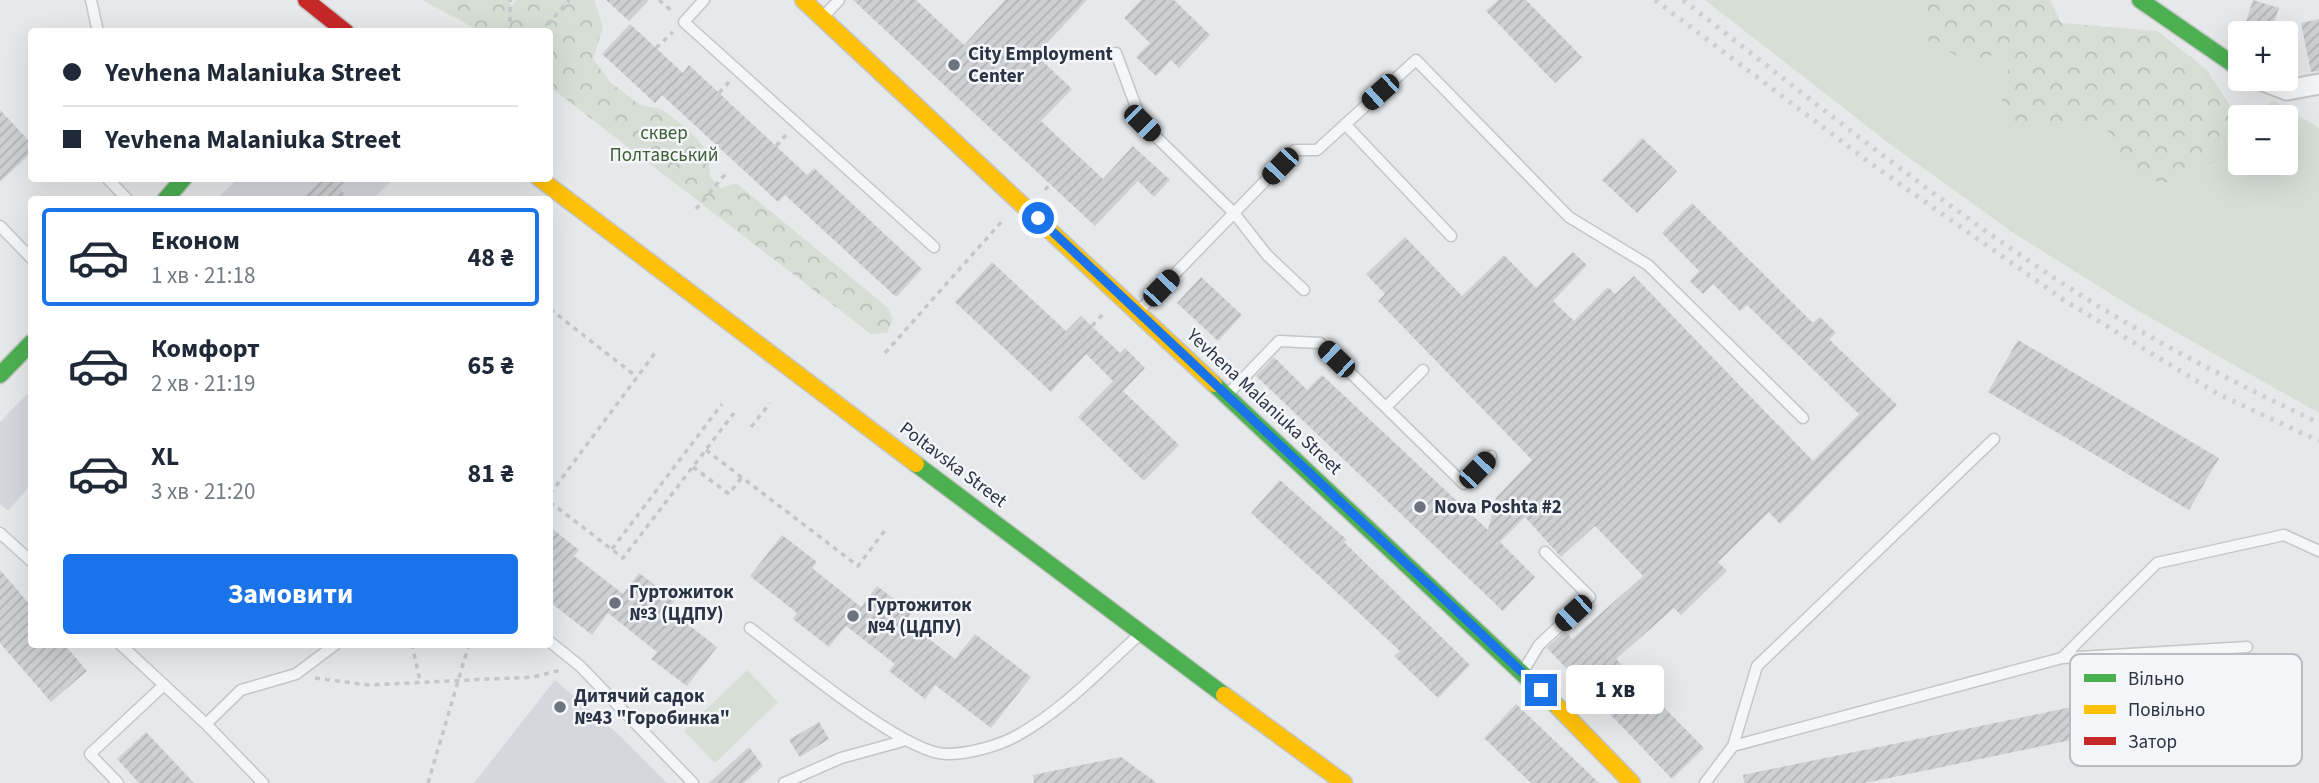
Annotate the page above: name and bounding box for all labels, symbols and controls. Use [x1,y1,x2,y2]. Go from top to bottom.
map controls [2228,21,2298,175]
button: + [2228,21,2298,91]
place label: City Employment Center [968,41,1113,90]
text: Yevhena Malaniuka Street [105,54,401,91]
marker: City Employment Center [946,57,962,73]
car [1358,70,1403,114]
car [1120,101,1165,145]
button: − [2228,105,2298,175]
park label: сквер Полтавський [609,120,719,169]
text: Yevhena Malaniuka Street [105,121,401,158]
car [1258,144,1303,188]
route start [1022,202,1054,234]
text: Економ [151,222,240,259]
icon: car [67,226,130,289]
text: 48 ₴ [468,239,514,276]
text: 1 хв · 21:18 [151,259,255,292]
car [1139,266,1184,310]
street label: Yevhena Malaniuka Street [1180,322,1348,482]
text: Комфорт [151,330,260,367]
icon: car [67,334,130,397]
car [1314,337,1359,381]
text: 65 ₴ [468,347,514,384]
text: 2 хв · 21:19 [151,367,255,400]
street label: Poltavska Street [894,416,1013,515]
text: XL [151,438,179,475]
icon: car [67,442,130,505]
car [1455,448,1500,492]
text: 81 ₴ [468,455,514,492]
text: 3 хв · 21:20 [151,475,255,508]
place label: Nova Poshta #2 [1434,494,1562,521]
marker: Nova Poshta #2 [1412,499,1428,515]
button: Замовити [63,554,518,634]
place label: Гуртожиток №3 (ЦДПУ) [629,579,734,628]
car [1551,591,1596,635]
place label: Гуртожиток №4 (ЦДПУ) [867,592,972,641]
marker: Гуртожиток №3 (ЦДПУ) [607,595,623,611]
marker: Гуртожиток №4 (ЦДПУ) [845,608,861,624]
legend [2070,654,2302,766]
callout: 1 хв [1566,666,1664,714]
text: Вільно [2128,666,2184,693]
text: 1 хв [1595,673,1635,706]
route end [1525,674,1557,706]
place label: Дитячий садок №43 "Горобинка" [574,683,730,732]
text: Повільно [2128,697,2205,724]
marker: Дитячий садок №43 "Горобинка" [552,699,568,715]
text: Затор [2128,729,2177,756]

